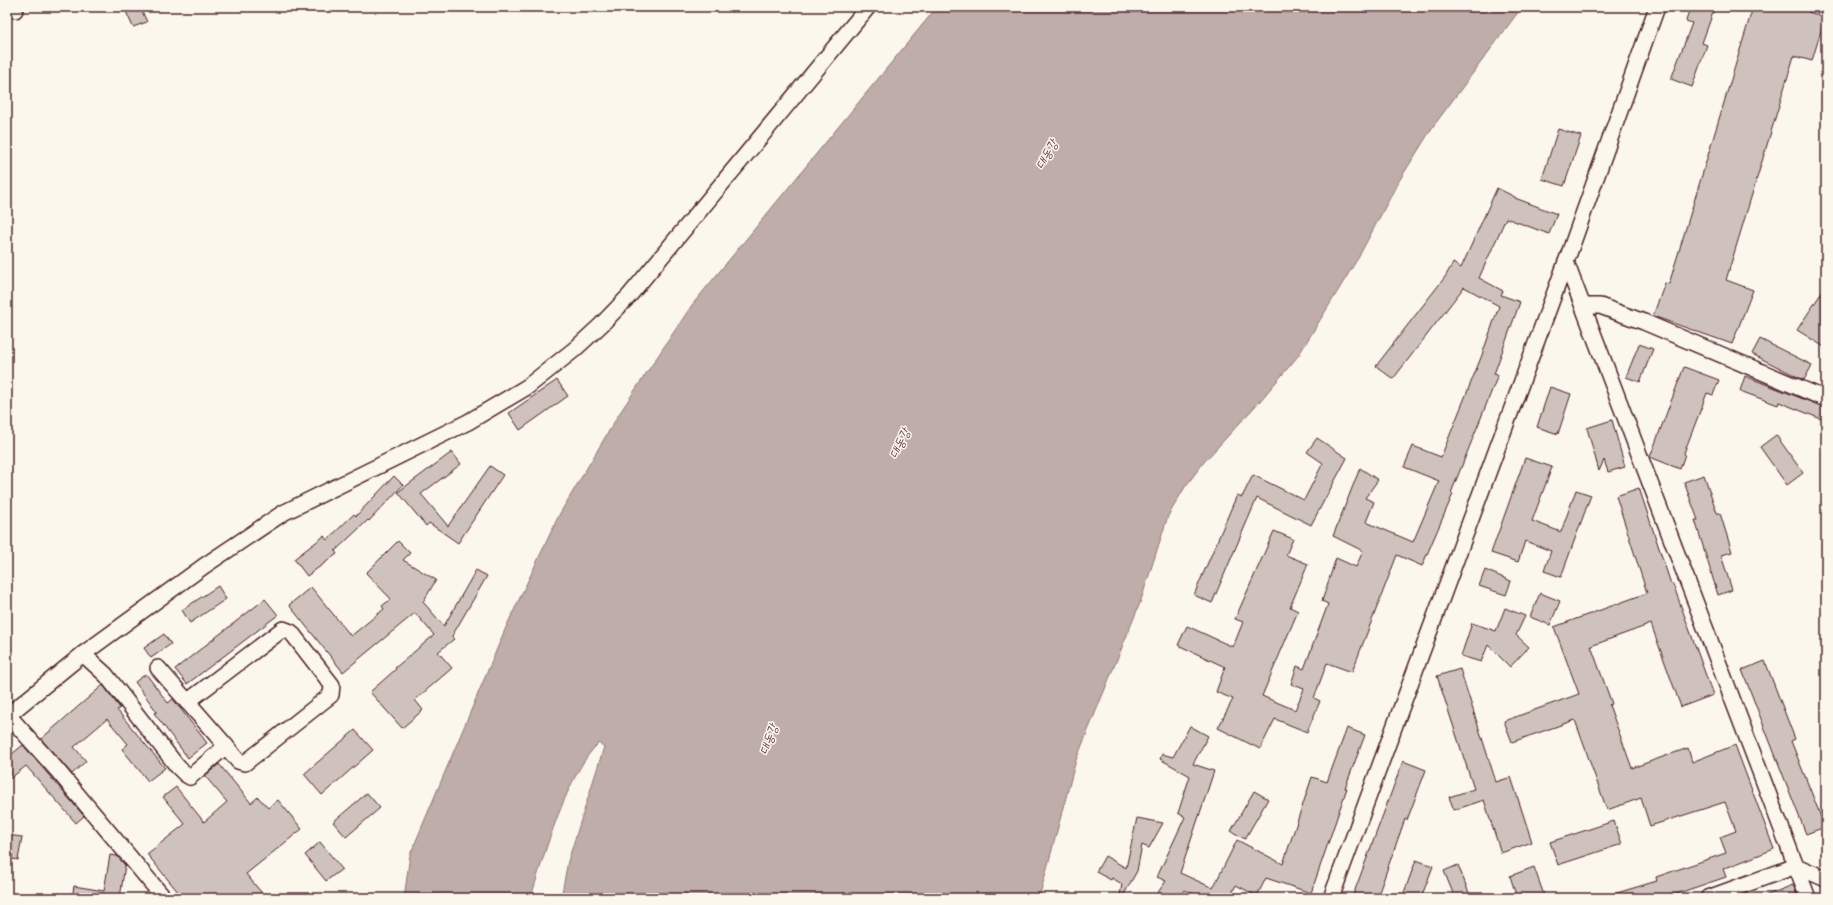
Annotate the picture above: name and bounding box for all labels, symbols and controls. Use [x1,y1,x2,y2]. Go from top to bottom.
water label: 대동강 [1029,134,1062,172]
water label: 대동강 [883,423,915,461]
water label: 대동강 [753,719,782,757]

